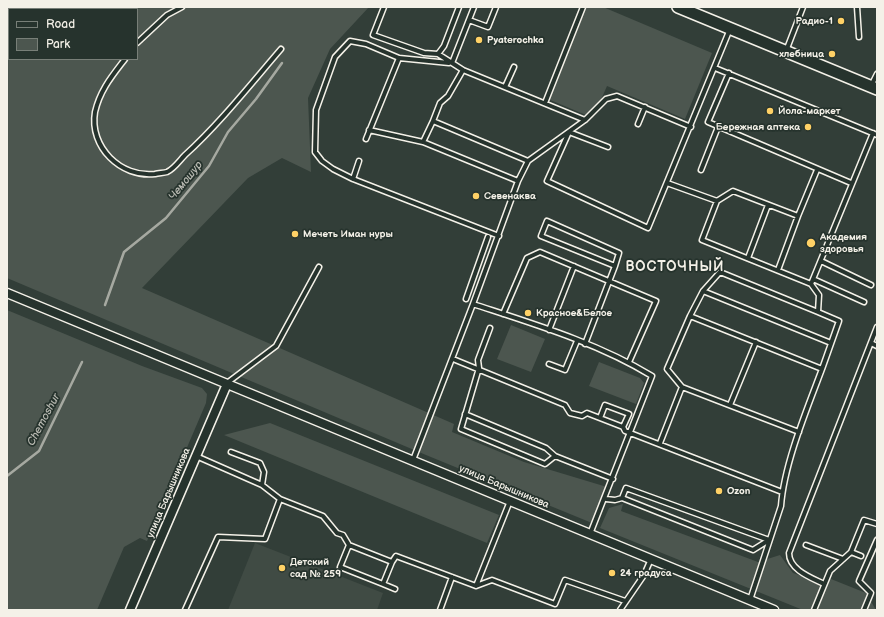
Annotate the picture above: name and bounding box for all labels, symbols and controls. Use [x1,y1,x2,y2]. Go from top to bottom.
legend [8,8,138,60]
place label: Радио-1 [795,15,833,27]
marker: Радио-1 [836,16,846,26]
text: Road [46,17,75,32]
place label: Pyaterochka [487,34,544,46]
marker: Pyaterochka [474,35,484,45]
text: Park [46,37,70,52]
place label: хлебница [779,48,824,60]
marker: хлебница [827,49,837,59]
place label: Йола-маркет [778,105,841,117]
marker: Йола-маркет [765,106,775,116]
place label: Бережная аптека [716,121,800,133]
marker: Бережная аптека [803,122,813,132]
water label: Чемошур [166,159,206,203]
place label: Севенаква [484,190,536,202]
marker: Севенаква [471,191,481,201]
place label: Мечеть Иман нуры [303,228,393,240]
marker: Мечеть Иман нуры [290,229,300,239]
place label: Академия здоровья [820,231,867,254]
marker: Академия здоровья [805,237,817,249]
district label: ВОСТОЧНЫЙ [625,259,725,275]
place label: Красное&Белое [536,307,612,319]
marker: Красное&Белое [523,308,533,318]
water label: Chemoshur [25,392,63,448]
street label: улица Барышникова [145,446,193,540]
street label: улица Барышникова [457,463,551,511]
place label: Ozon [727,485,750,497]
marker: Ozon [714,486,724,496]
place label: Детский сад № 259 [290,556,341,580]
marker: Детский сад № 259 [277,563,287,573]
place label: 24 градуса [620,567,671,579]
marker: 24 градуса [607,568,617,578]

